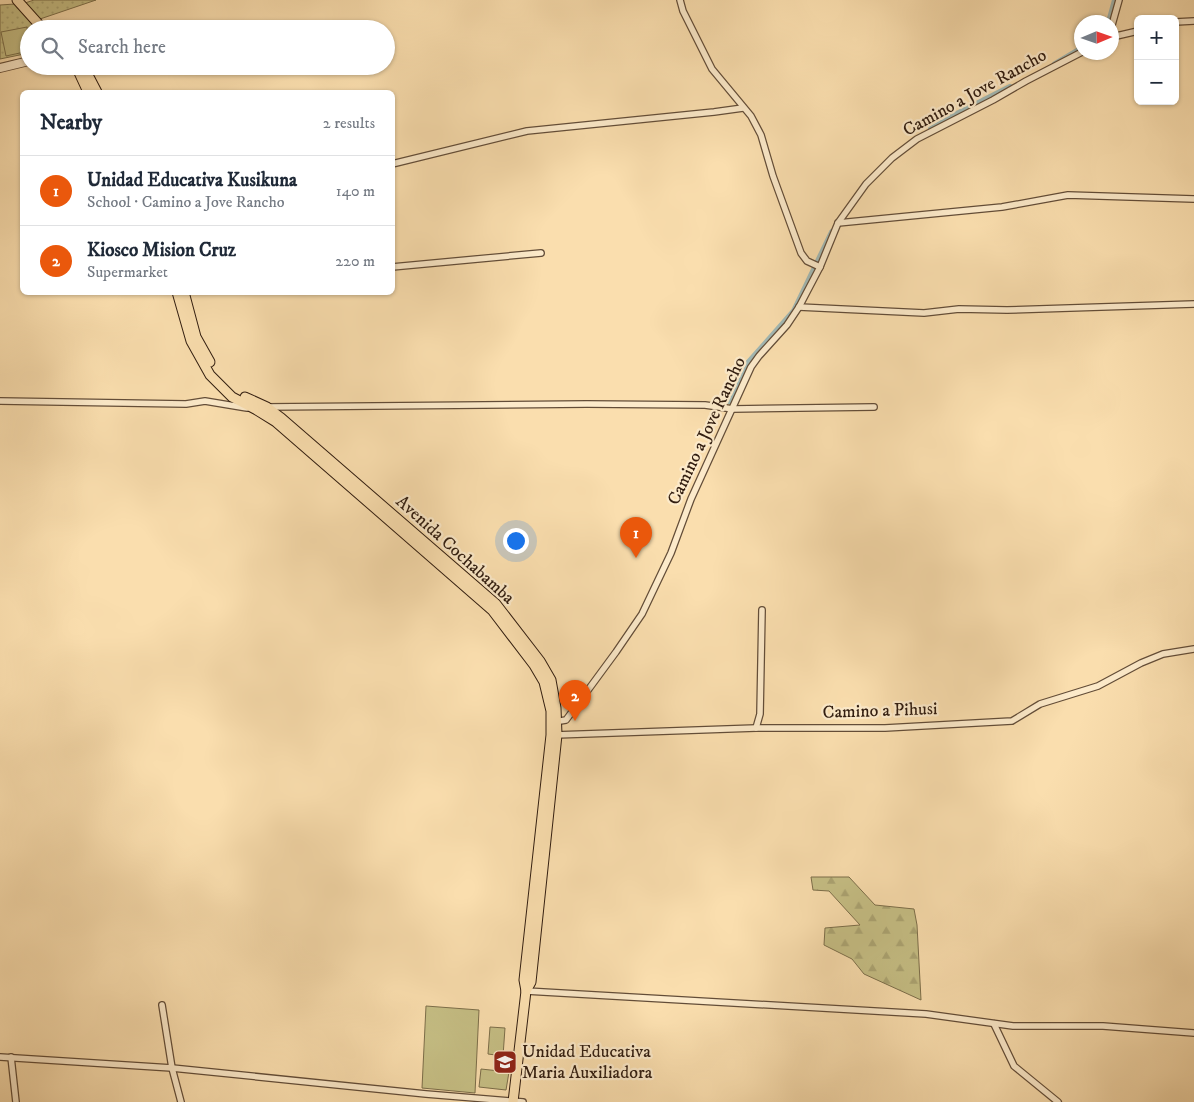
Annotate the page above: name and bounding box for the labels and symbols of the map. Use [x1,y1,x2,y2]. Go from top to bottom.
north arrow [1074,15,1119,60]
street label: Camino a Jove Rancho [899,44,1051,142]
street label: Camino a Jove Rancho [663,353,751,509]
street label: Avenida Cochabamba [391,491,519,609]
pin: 1 [620,517,652,558]
your location [503,528,529,554]
pin: 2 [559,680,591,721]
street label: Camino a Pihusi [822,698,938,724]
place label: Unidad Educativa Maria Auxiliadora [522,1041,653,1084]
school or university icon: Unidad Educativa Maria Auxiliadora [492,1049,518,1075]

